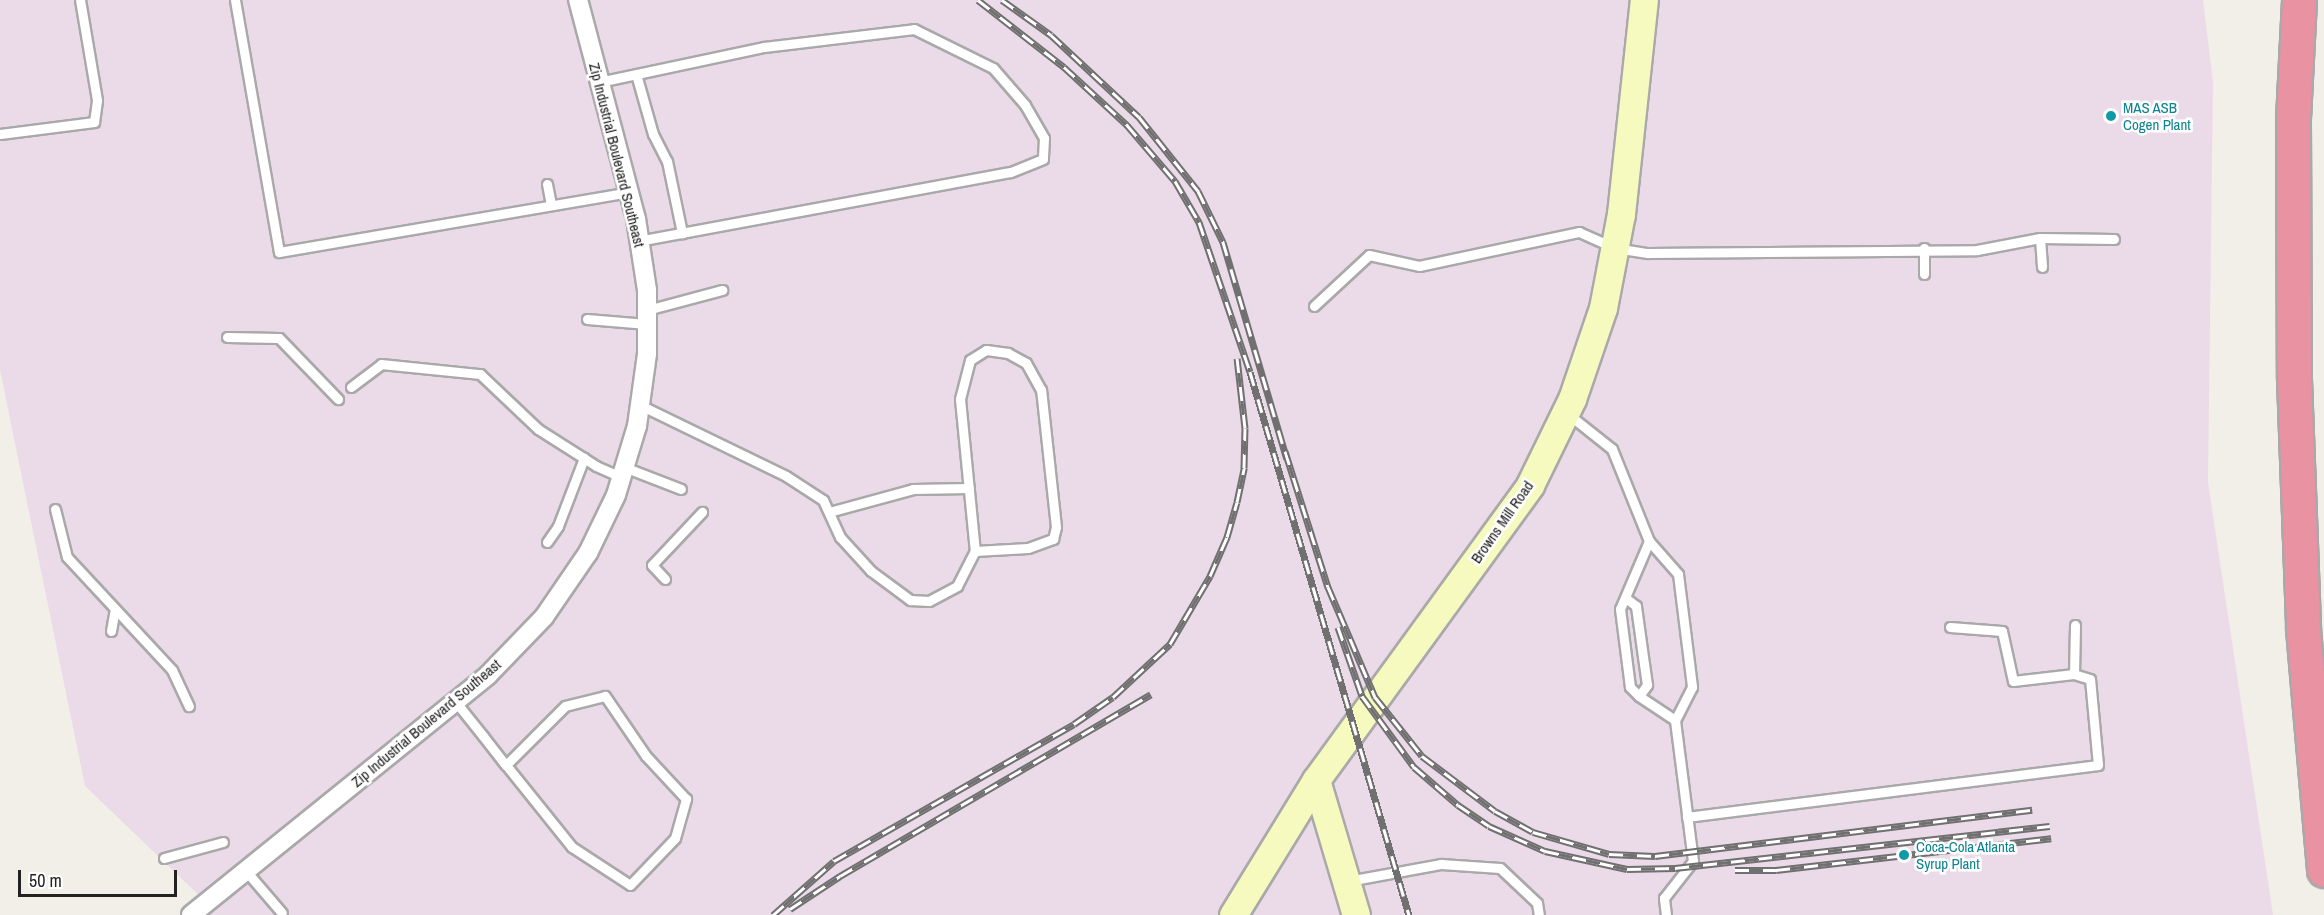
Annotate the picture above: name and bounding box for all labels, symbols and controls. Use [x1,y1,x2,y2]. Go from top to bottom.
street label: Zip Industrial Boulevard Southeast [585,61,649,249]
place label: MAS ASB Cogen Plant [2123,98,2191,133]
marker: MAS ASB Cogen Plant [2104,109,2118,123]
street label: Browns Mill Road [1467,477,1537,567]
street label: Zip Industrial Boulevard Southeast [348,655,504,791]
place label: Coca-Cola Atlanta Syrup Plant [1916,837,2016,872]
marker: Coca-Cola Atlanta Syrup Plant [1897,848,1911,862]
scale bar [21,858,180,896]
text: 50 m [29,868,62,893]

